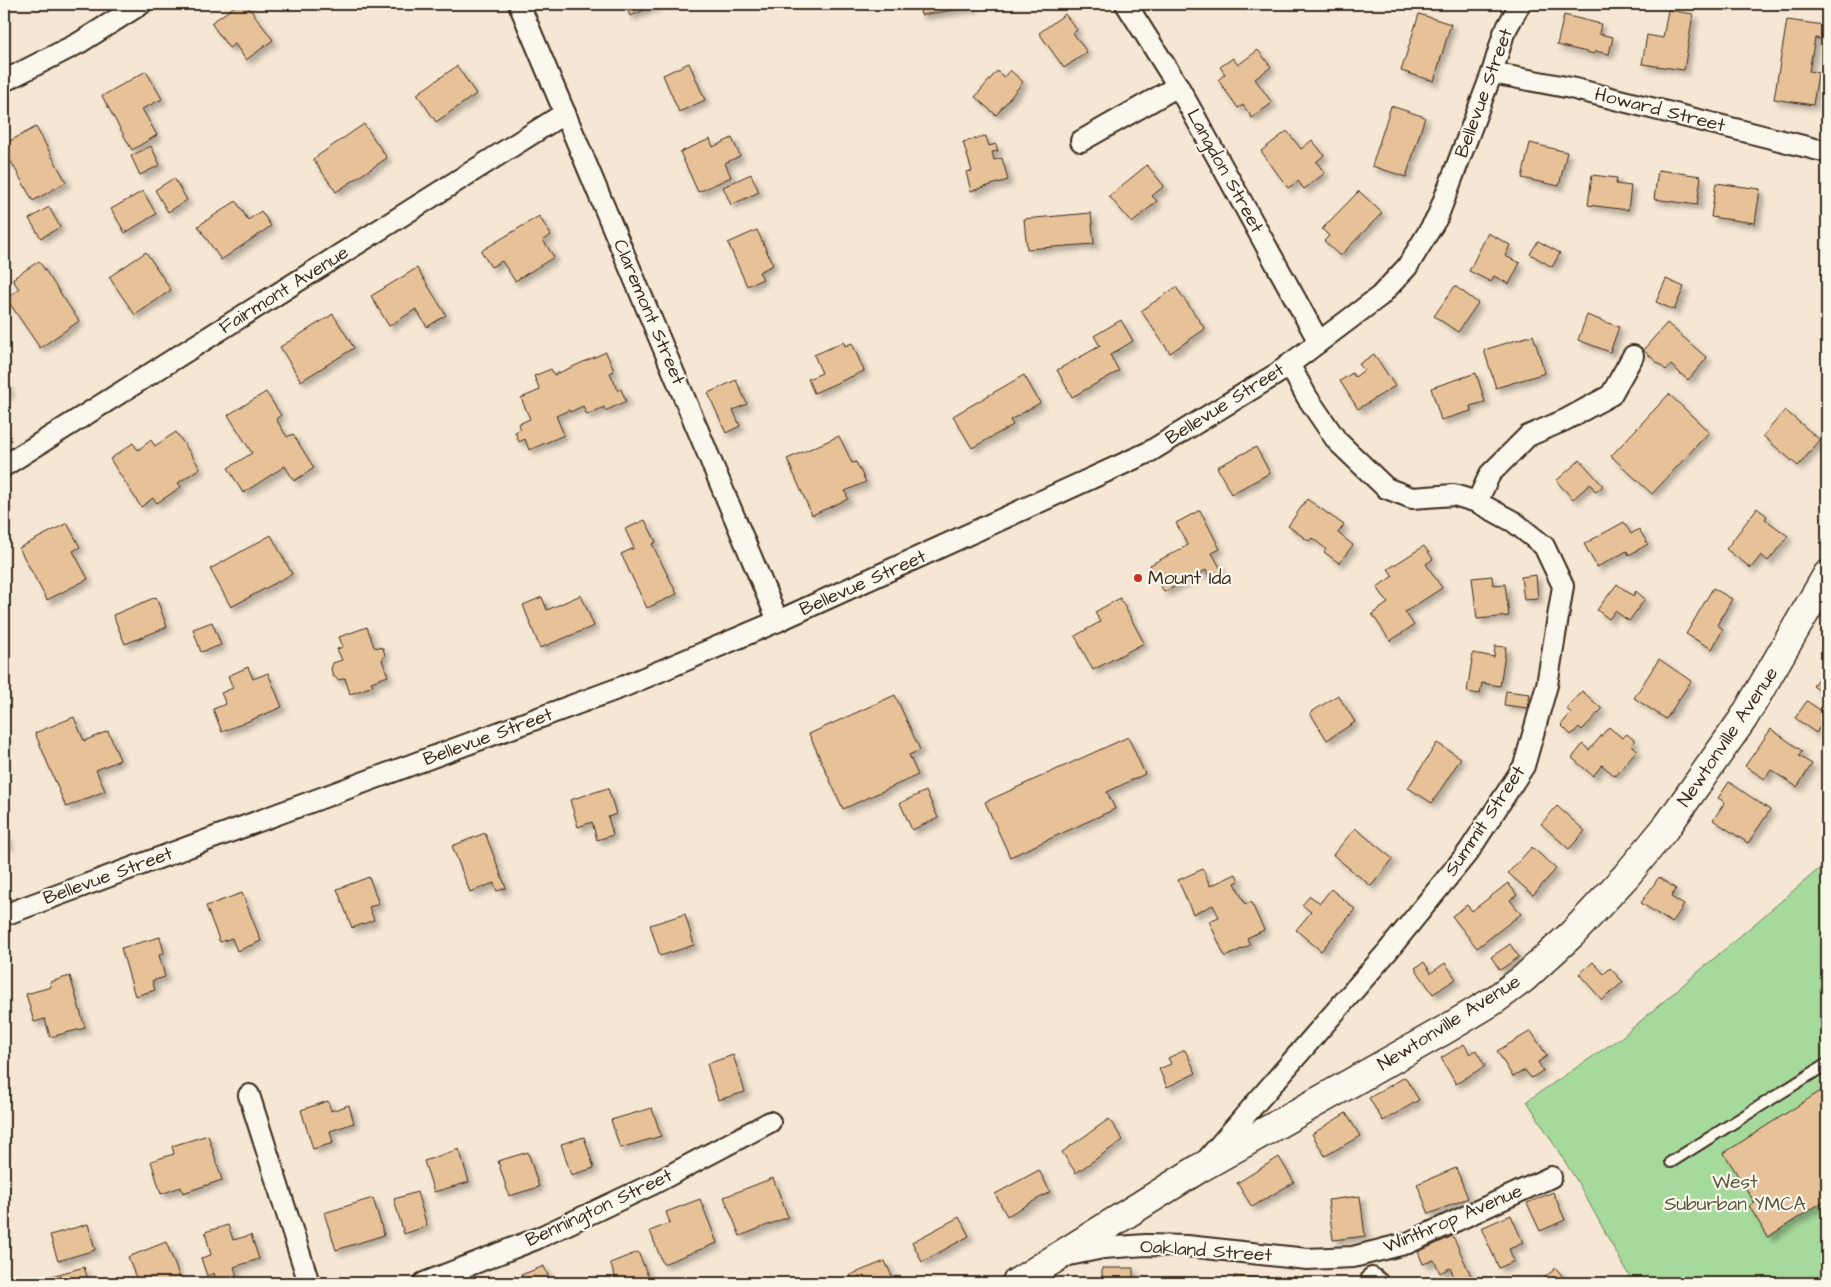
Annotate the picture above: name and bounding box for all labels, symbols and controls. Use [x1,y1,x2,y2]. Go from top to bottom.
street label: Bellevue Street [1448,24,1520,162]
street label: Howard Street [1592,81,1728,139]
street label: Langdon Street [1179,104,1270,239]
street label: Claremont Street [606,235,692,389]
street label: Fairmont Avenue [214,239,354,341]
street label: Bellevue Street [1160,356,1290,451]
street label: Bellevue Street [795,543,931,623]
place label: Mount Ida [1148,565,1231,592]
marker: Mount Ida [1132,572,1144,584]
street label: Newtonville Avenue [1671,662,1785,812]
street label: Bellevue Street [419,701,557,773]
street label: Summit Street [1438,760,1532,882]
street label: Bellevue Street [39,840,177,912]
street label: Newtonville Avenue [1372,968,1526,1078]
street label: Bennington Street [521,1162,677,1255]
park label: West Suburban YMCA [1664,1169,1806,1218]
street label: Winthrop Avenue [1379,1178,1527,1260]
street label: Oakland Street [1139,1233,1273,1269]

